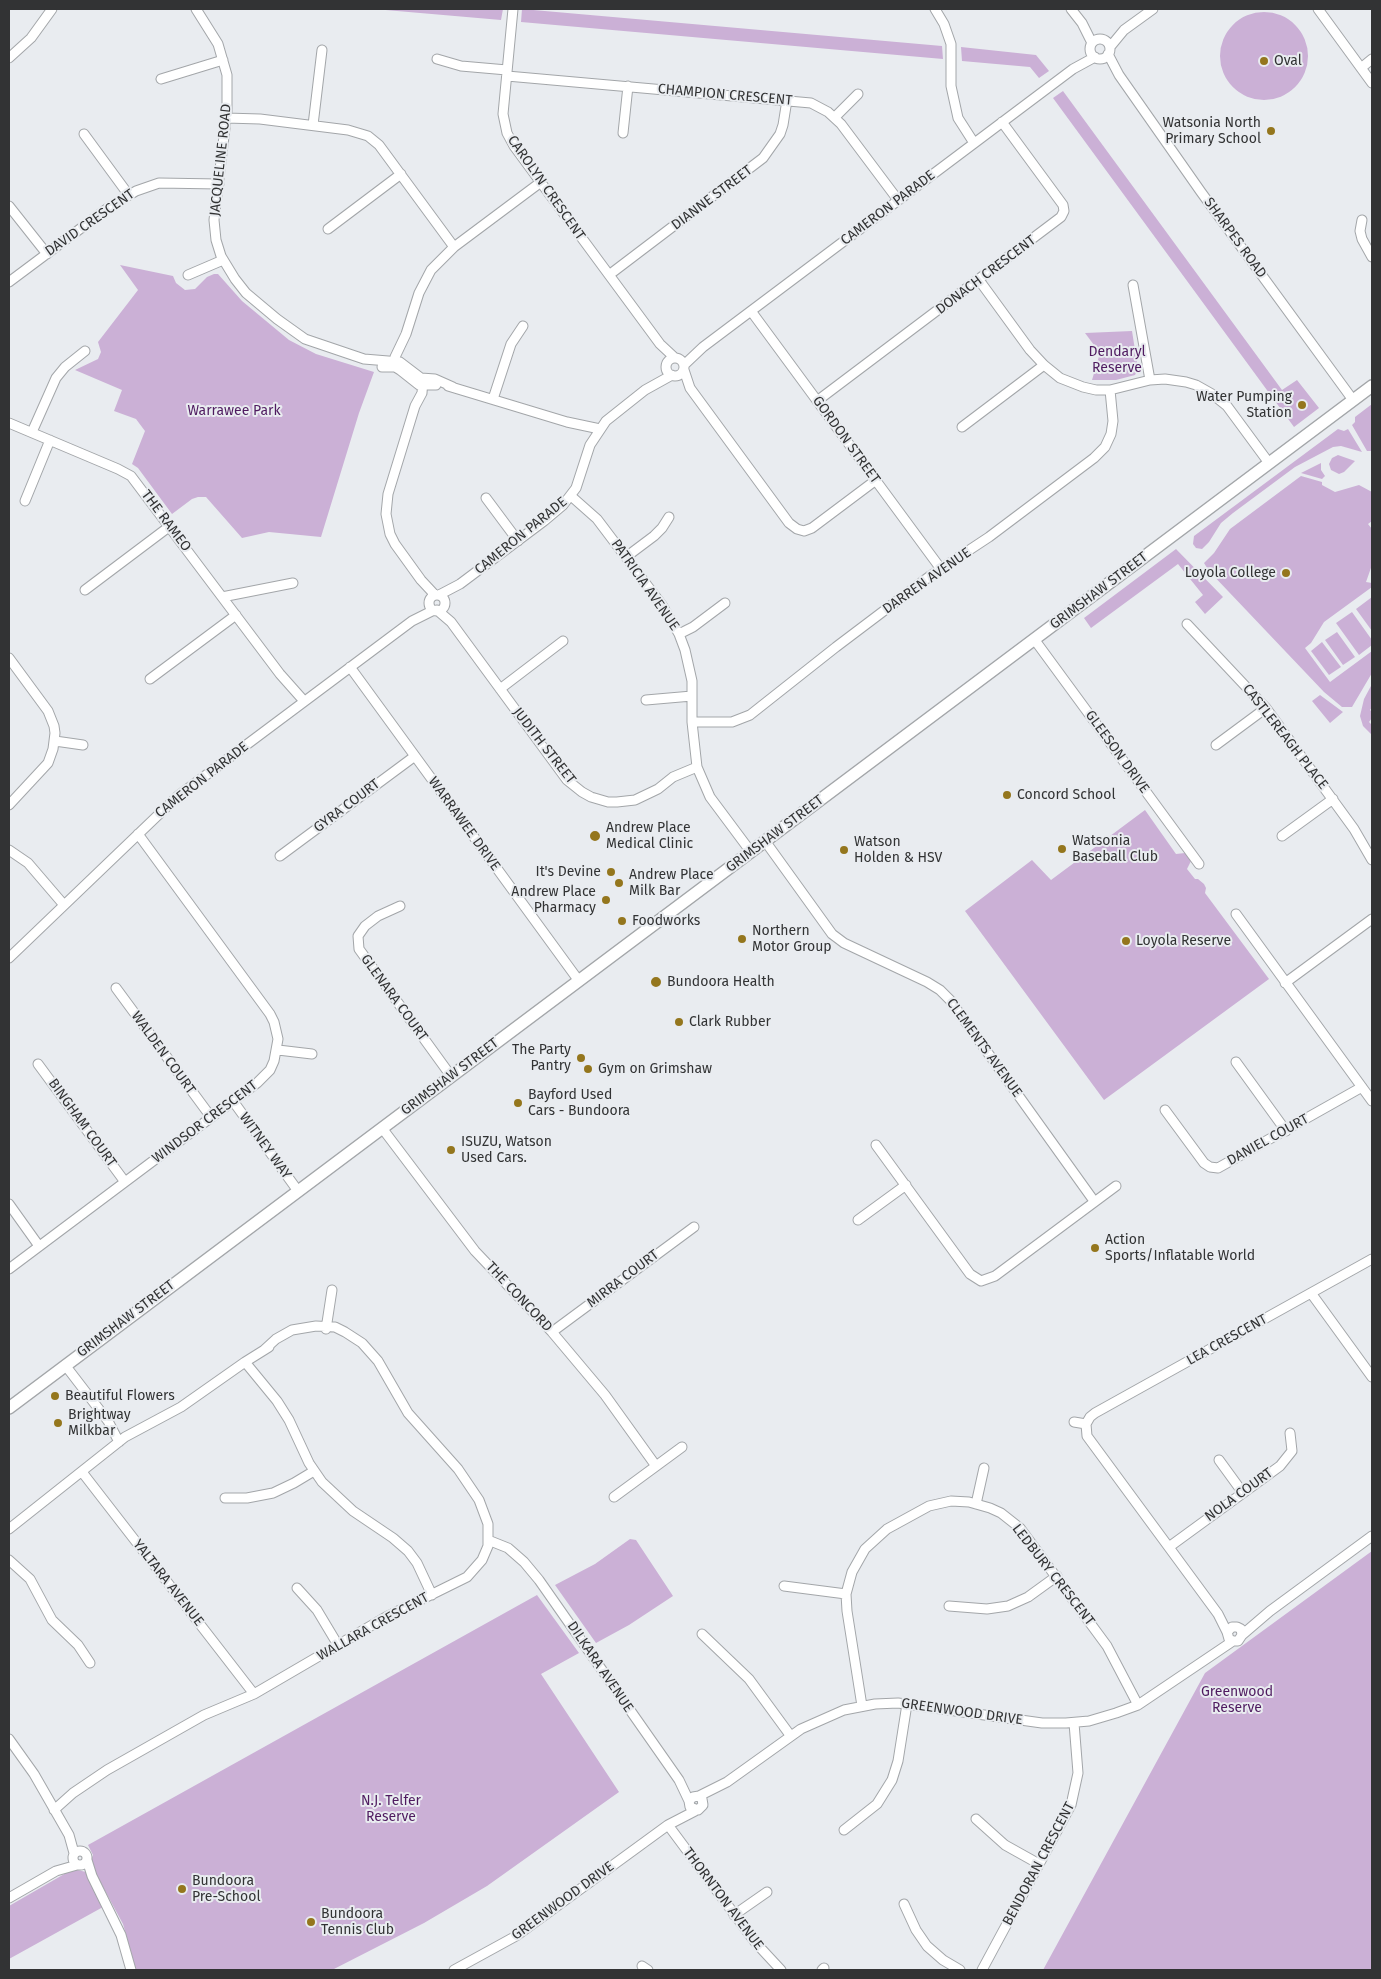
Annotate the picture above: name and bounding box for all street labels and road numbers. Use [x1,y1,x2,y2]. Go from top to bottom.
street label: CHAMPION CRESCENT [657,81,793,109]
street label: JACQUELINE ROAD [207,103,235,217]
street label: CAROLYN CRESCENT [504,132,588,244]
street label: DIANNE STREET [668,162,756,234]
street label: CAMERON PARADE [837,167,939,249]
street label: DAVID CRESCENT [42,186,138,260]
street label: SHARPES ROAD [1200,194,1270,282]
street label: DONACH CRESCENT [933,232,1039,318]
street label: GORDON STREET [809,393,883,487]
street label: THE RAMEO [138,487,194,555]
street label: CAMERON PARADE [471,494,571,578]
street label: PATRICIA AVENUE [607,536,683,634]
street label: DARREN AVENUE [880,544,974,618]
street label: GRIMSHAW STREET [1047,549,1151,633]
street label: CASTLEREAGH PLACE [1239,681,1331,793]
street label: JUDITH STREET [509,704,579,788]
street label: GLEESON DRIVE [1081,707,1153,797]
street label: CAMERON PARADE [152,738,252,822]
street label: WARRAWEE DRIVE [424,774,504,874]
street label: GYRA COURT [311,776,383,836]
street label: GRIMSHAW STREET [723,792,827,876]
street label: GLENARA COURT [357,951,431,1045]
street label: CLEMENTS AVENUE [943,995,1025,1101]
street label: WALDEN COURT [127,1008,199,1098]
street label: GRIMSHAW STREET [398,1035,502,1119]
street label: BINGHAM COURT [44,1076,120,1170]
street label: WINDSOR CRESCENT [149,1077,261,1167]
street label: WITNEY WAY [235,1110,295,1182]
street label: DANIEL COURT [1224,1111,1312,1169]
street label: MIRRA COURT [584,1247,662,1311]
street label: THE CONCORD [482,1259,556,1335]
street label: GRIMSHAW STREET [74,1277,178,1361]
street label: LEA CRESCENT [1184,1311,1270,1369]
street label: NOLA COURT [1202,1465,1276,1525]
street label: LEDBURY CRESCENT [1008,1521,1098,1629]
street label: YALTARA AVENUE [129,1536,207,1630]
street label: WALLARA CRESCENT [314,1589,432,1665]
street label: DILKARA AVENUE [563,1618,637,1716]
street label: GREENWOOD DRIVE [900,1695,1024,1729]
street label: BENDORAN CRESCENT [999,1799,1079,1929]
street label: THORNTON AVENUE [679,1845,767,1953]
street label: GREENWOOD DRIVE [509,1858,617,1944]

